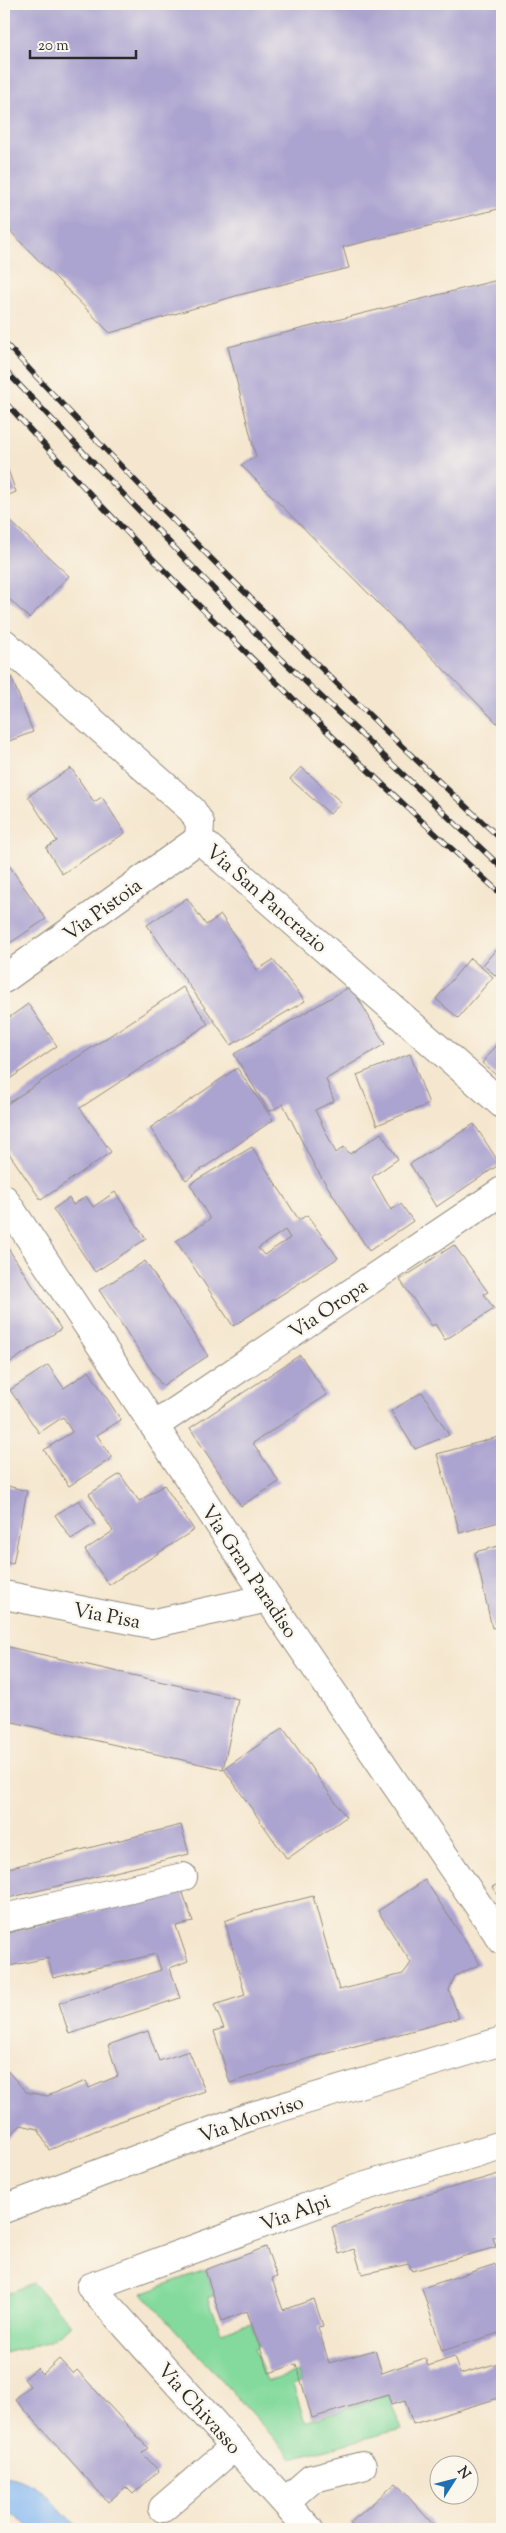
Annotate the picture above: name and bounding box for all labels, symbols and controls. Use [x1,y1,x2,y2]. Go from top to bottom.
scale bar [30,28,136,60]
text: 20 m [38,36,69,57]
street label: Via San Pancrazio [198,839,333,961]
street label: Via Pistoia [58,872,149,950]
street label: Via Oropa [284,1273,375,1347]
street label: Via Gran Paradiso [192,1500,303,1645]
street label: Via Pisa [70,1597,143,1638]
street label: Via Monviso [195,2089,308,2152]
street label: Via Alpi [257,2188,335,2240]
street label: Via Chivasso [149,2358,247,2462]
north arrow [428,2456,478,2506]
text: N [452,2463,474,2484]

